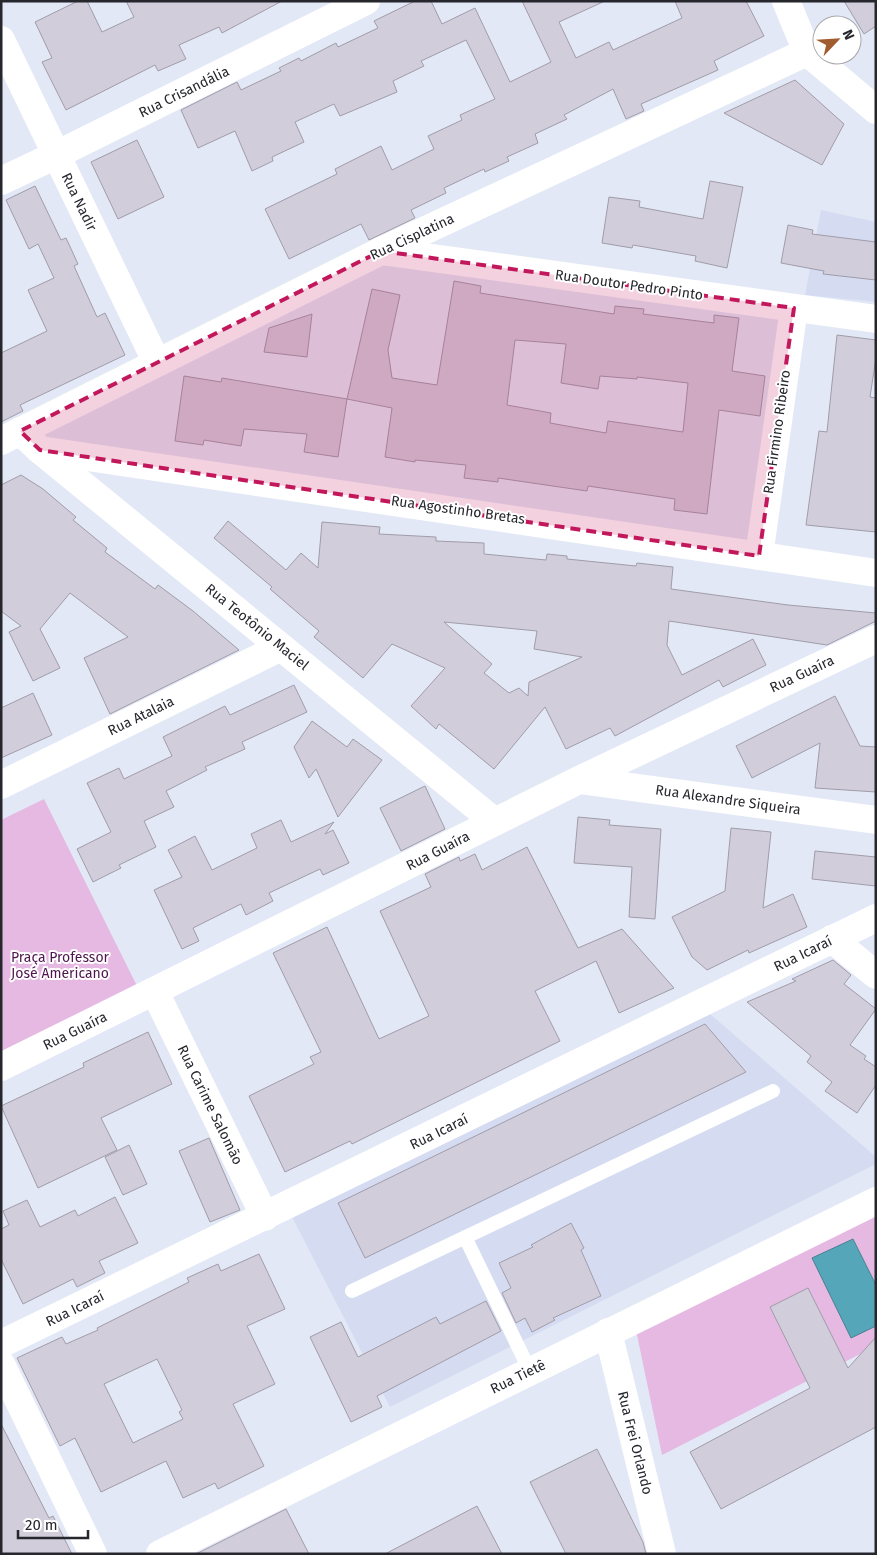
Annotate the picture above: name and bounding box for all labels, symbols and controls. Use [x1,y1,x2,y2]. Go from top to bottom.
north arrow [812,15,862,65]
text: N [839,27,858,43]
street label: Rua Crisandália [136,63,232,121]
street label: Rua Nadir [58,170,101,234]
street label: Rua Cisplatina [367,210,457,264]
street label: Rua Doutor Pedro Pinto [554,266,704,304]
street label: Rua Firmino Ribeiro [760,369,794,495]
street label: Rua Agostinho Bretas [390,492,527,528]
street label: Rua Teotônio Maciel [202,580,312,674]
street label: Rua Guaíra [767,652,837,696]
street label: Rua Atalaia [105,693,177,739]
street label: Rua Alexandre Siqueira [654,781,802,819]
street label: Rua Guaíra [403,828,473,874]
street label: Rua Icaraí [771,933,835,975]
park label: Praça Professor José Americano [11,949,110,982]
street label: Rua Guaíra [40,1008,110,1054]
street label: Rua Carime Salomão [174,1042,246,1168]
street label: Rua Icaraí [407,1111,471,1153]
street label: Rua Icaraí [43,1288,107,1330]
street label: Rua Tietê [488,1356,548,1398]
street label: Rua Frei Orlando [614,1389,656,1497]
scale bar [18,1508,88,1540]
text: 20 m [25,1516,58,1534]

